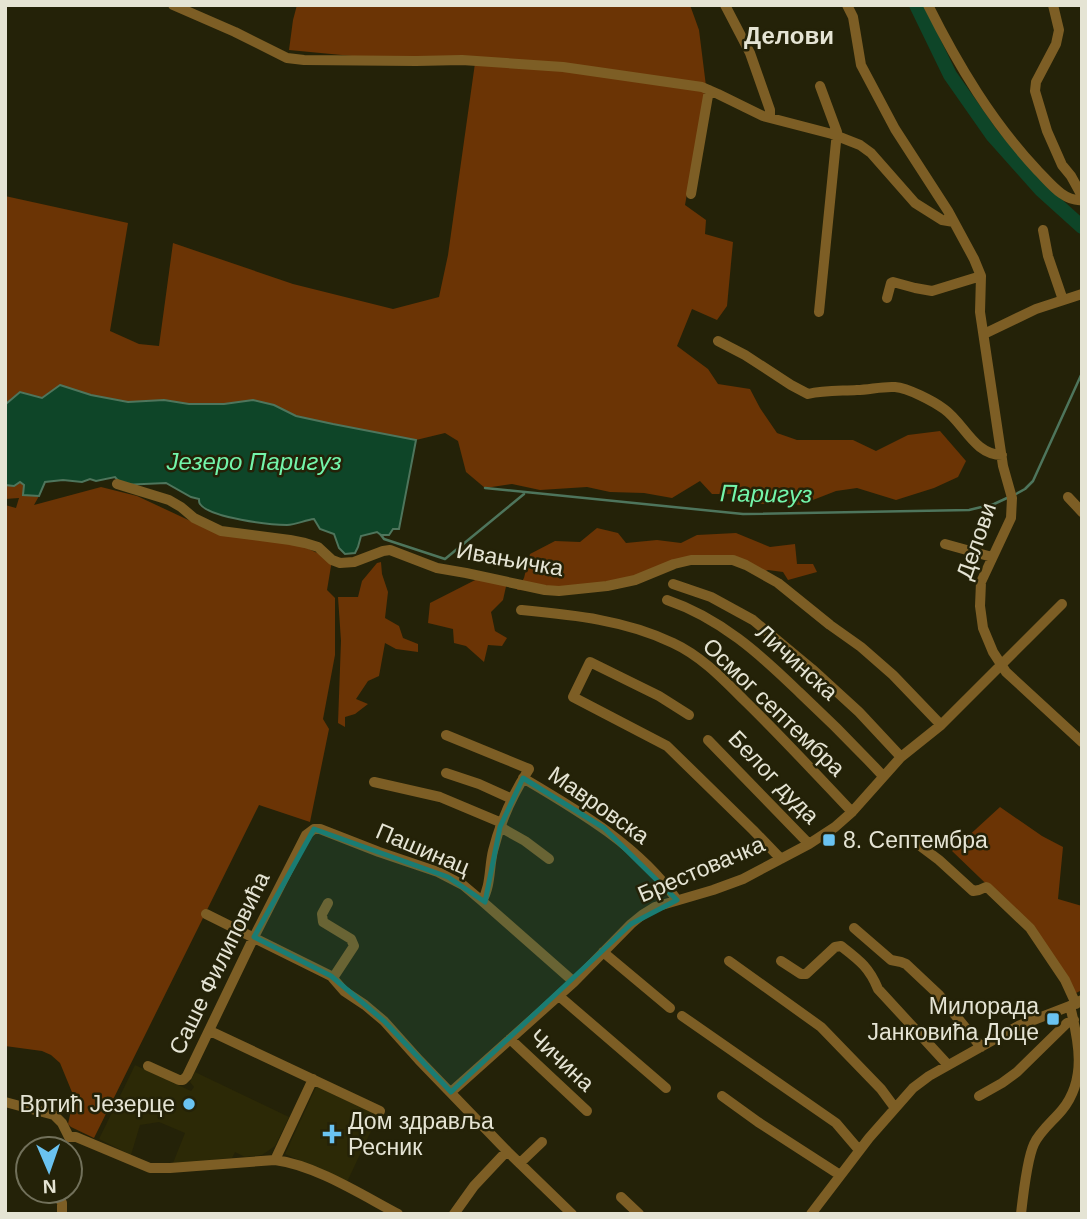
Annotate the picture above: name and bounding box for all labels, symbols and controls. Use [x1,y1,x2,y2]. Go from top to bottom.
district label: Делови [744,22,834,49]
water label: Језеро Паригуз [165,448,342,475]
water label: Паригуз [720,479,812,508]
street label: Делови [951,499,1001,583]
street label: Ивањичка [454,537,566,581]
street label: Личинска [751,619,843,705]
street label: Осмог септембра [698,633,850,781]
street label: Белог дуда [723,725,825,829]
street label: Мавровска [544,761,654,849]
street label: Пашинац [372,818,474,880]
place label: 8. Септембра [843,827,988,853]
street label: Брестовачка [634,831,768,907]
marker: 8. Септембра [821,832,837,848]
street label: Саше Филиповића [164,867,275,1058]
place label: Милорада Јанковића Доце [868,993,1039,1045]
marker: Милорада Јанковића Доце [1045,1011,1061,1027]
street label: Чичина [524,1024,600,1096]
place label: Вртић Језерце [19,1091,175,1117]
marker: Вртић Језерце [181,1096,197,1112]
place label: Дом здравља Ресник [348,1108,494,1160]
marker: Дом здравља Ресник [322,1124,342,1144]
north arrow [14,1135,84,1205]
text: N [42,1176,57,1197]

